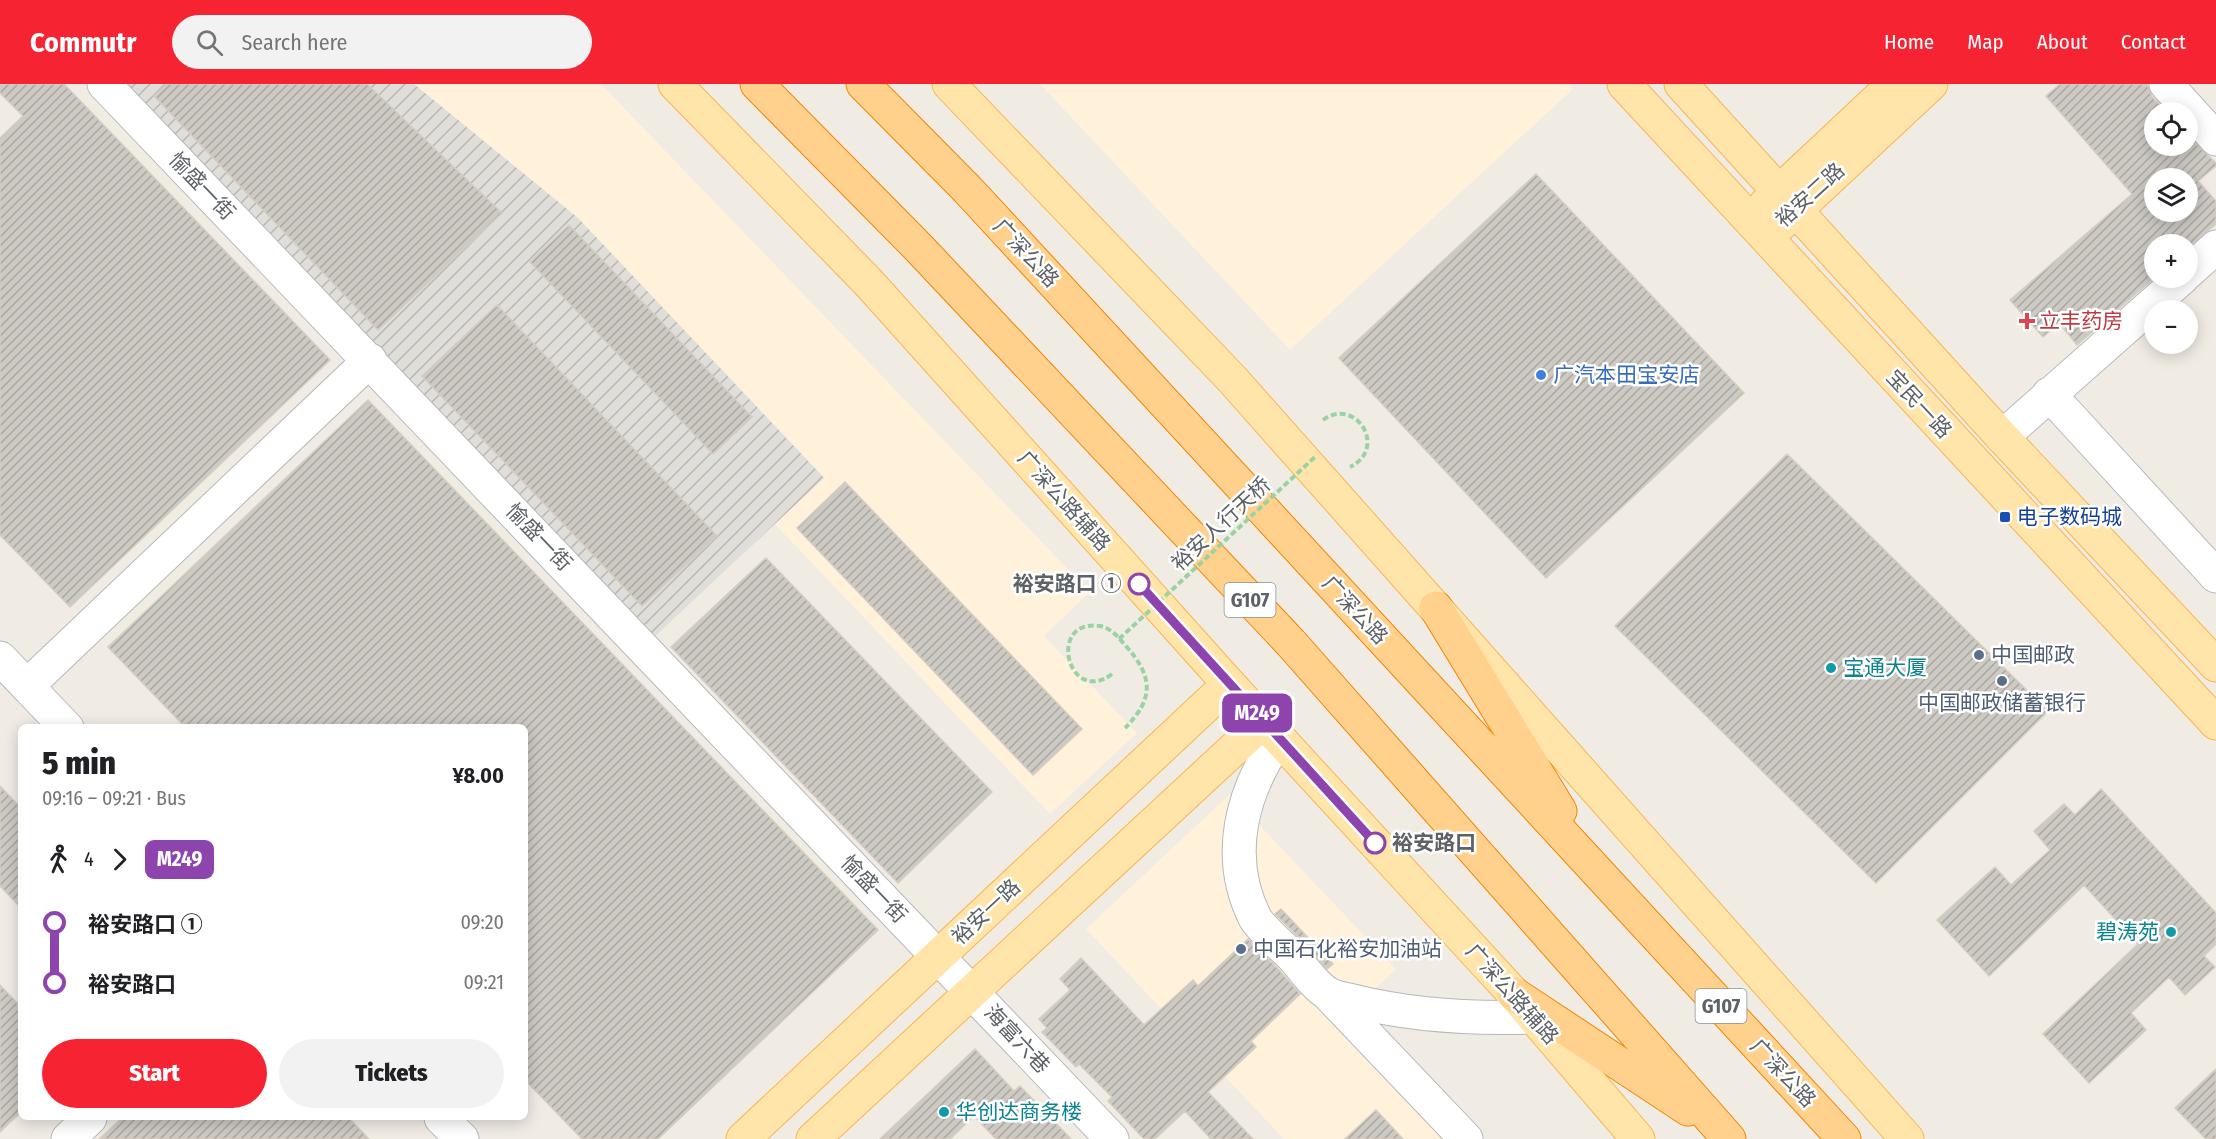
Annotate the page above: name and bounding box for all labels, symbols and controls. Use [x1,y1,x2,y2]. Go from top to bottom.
search box [172,15,592,69]
text: Commutr [30,26,136,59]
icon: search [193,26,226,59]
text: Search here [241,29,347,56]
text: Home [1884,29,1934,55]
text: Map [1967,29,2004,55]
text: About [2037,29,2088,55]
text: Contact [2121,29,2186,55]
map controls [2144,102,2198,354]
button: locate [2144,102,2198,156]
street label: 愉盛一街 [163,147,241,225]
street label: 裕安二路 [1770,157,1850,233]
button: layers [2144,168,2198,222]
street label: 广深公路 [988,213,1064,293]
button: + [2144,234,2198,288]
button: − [2144,300,2198,354]
place label: 立丰药房 [2039,308,2123,334]
marker: 立丰药房 [2020,314,2034,328]
place label: 广汽本田宝安店 [1553,362,1700,388]
street label: 宝民一路 [1881,364,1957,444]
marker: 广汽本田宝安店 [1534,368,1548,382]
street label: 广深公路辅路 [1012,445,1116,557]
street label: 裕安人行天桥 [1166,472,1276,576]
street label: 愉盛一街 [500,498,578,576]
place label: 电子数码城 [2017,504,2122,530]
marker: 电子数码城 [1998,510,2012,524]
street label: 广深公路 [1317,570,1393,650]
place label: 裕安路口 ① [1013,571,1122,597]
marker: 裕安路口 ① [1128,573,1150,595]
road number: G107 [1224,583,1276,617]
place label: 中国邮政 [1991,642,2075,668]
marker: 中国邮政 [1972,648,1986,662]
place label: 宝通大厦 [1843,655,1927,681]
marker: 宝通大厦 [1824,661,1838,675]
marker: 中国邮政储蓄银行 [1995,674,2009,688]
place label: 中国邮政储蓄银行 [1918,690,2086,716]
line badge: M249 [1215,694,1299,732]
text: M249 [1234,700,1280,726]
text: 5 min [42,743,116,783]
text: ¥8.00 [452,762,504,789]
text: 09:16 – 09:21 · Bus [42,786,186,810]
place label: 裕安路口 [1392,830,1476,856]
marker: 裕安路口 [1364,832,1386,854]
icon: walk [42,843,75,876]
icon: forward [103,843,136,876]
text: M249 [157,846,202,872]
text: 4 [84,847,94,871]
street label: 愉盛一街 [835,850,913,928]
street label: 裕安一路 [946,874,1026,950]
text: 09:20 [461,910,504,934]
text: 裕安路口 ① [88,911,203,938]
place label: 碧涛苑 [2096,919,2159,945]
marker: 碧涛苑 [2164,925,2178,939]
place label: 中国石化裕安加油站 [1253,936,1442,962]
street label: 广深公路辅路 [1460,938,1564,1050]
marker: 中国石化裕安加油站 [1234,942,1248,956]
text: 09:21 [464,970,504,994]
text: 裕安路口 [88,971,176,998]
road number: G107 [1696,989,1746,1023]
street label: 海富六巷 [979,999,1055,1079]
street label: 广深公路 [1745,1033,1821,1113]
button: Start [42,1039,267,1108]
button: Tickets [279,1039,504,1108]
place label: 华创达商务楼 [956,1099,1082,1125]
marker: 华创达商务楼 [937,1105,951,1119]

